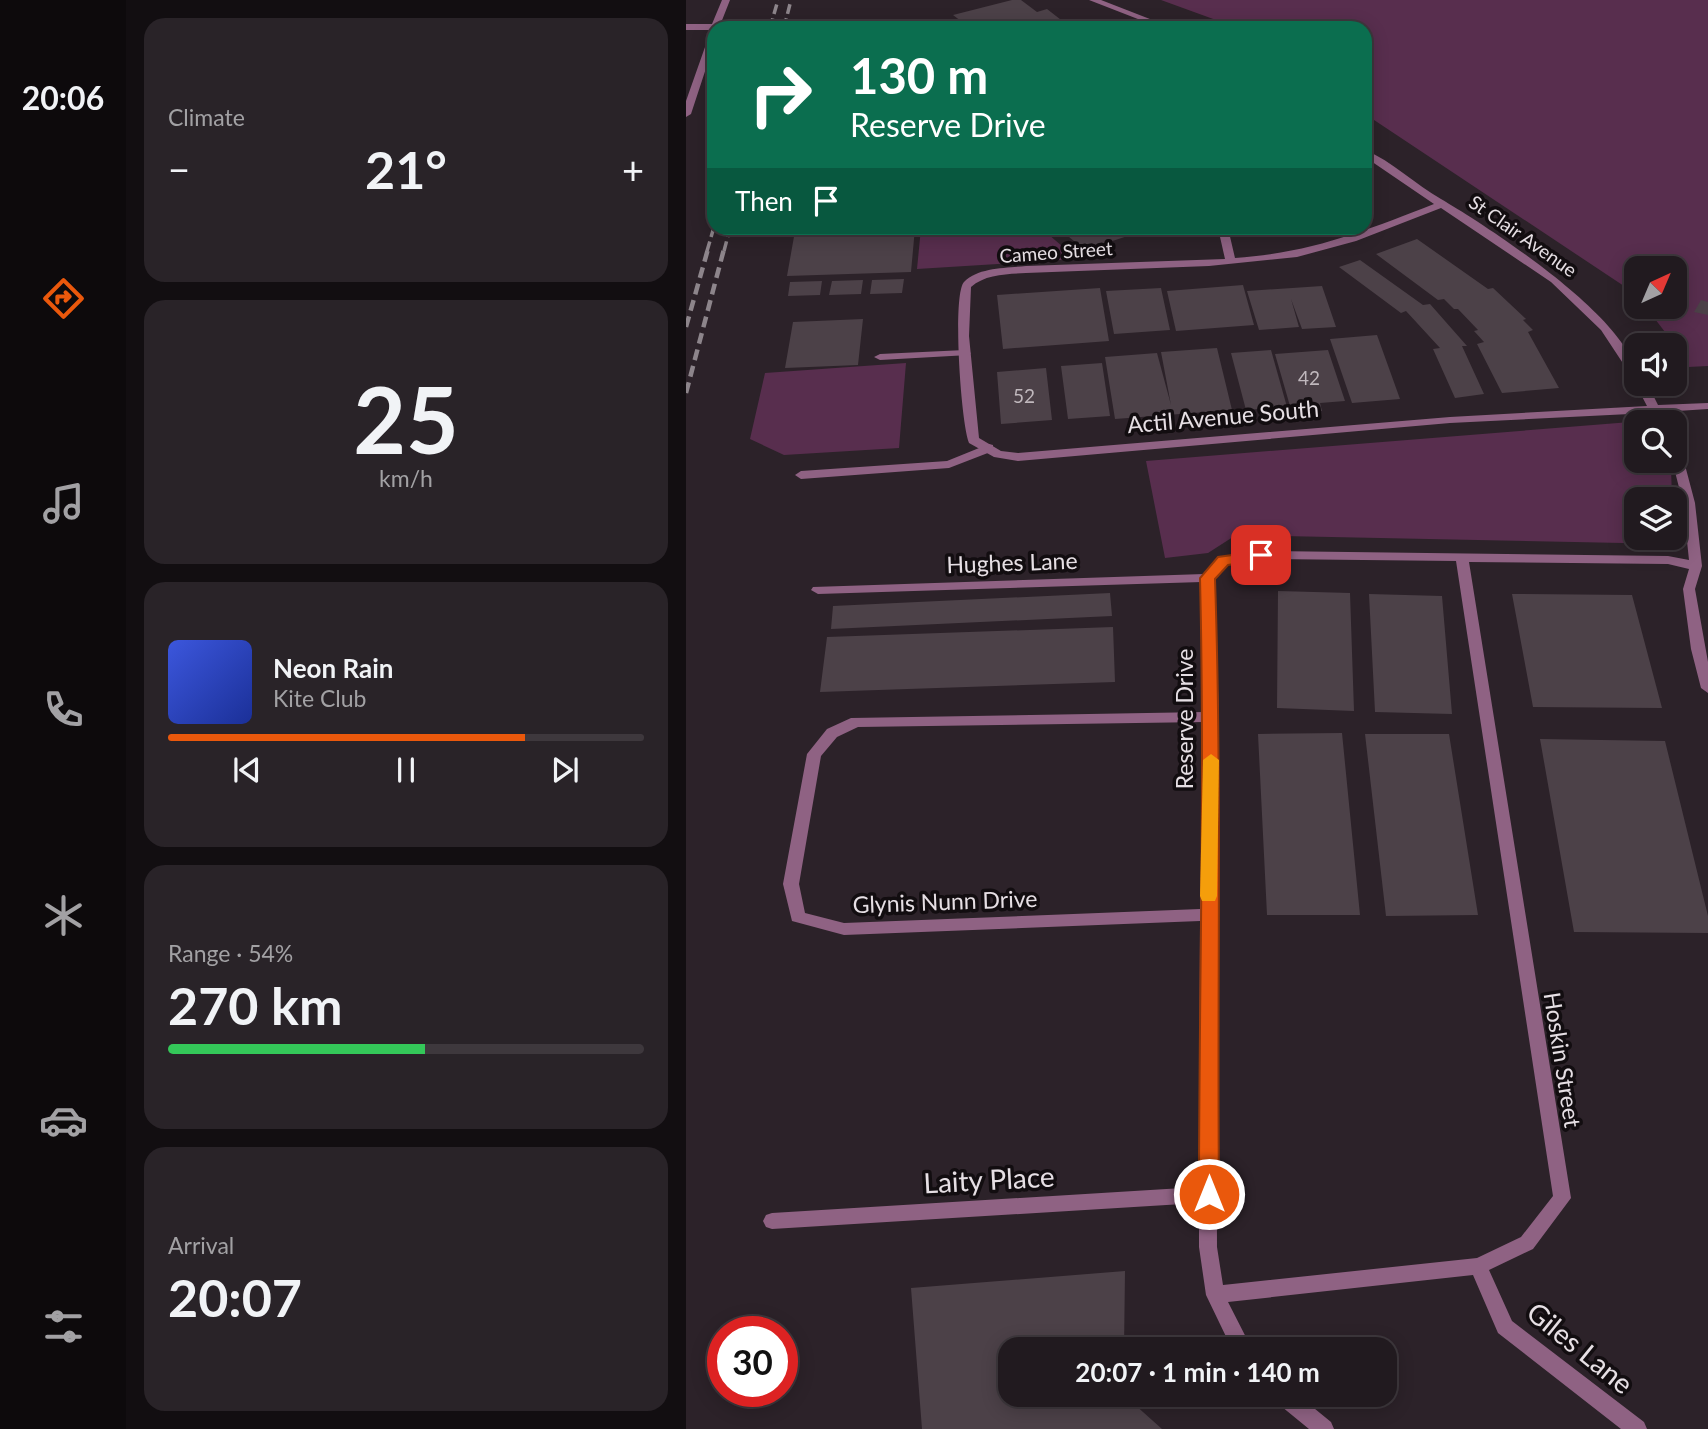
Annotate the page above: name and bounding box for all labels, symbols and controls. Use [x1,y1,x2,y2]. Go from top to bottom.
text: 130 m [850,46,988,104]
icon: right [735,49,826,140]
text: 20:06 [22,78,104,117]
text: Climate [168,103,245,131]
text: Reserve Drive [850,105,1046,144]
text: 21° [365,138,447,200]
text: − [168,146,190,192]
text: + [622,146,644,192]
icon: arrive [807,182,845,220]
text: Then [735,185,793,217]
street label: St Clair Avenue [1465,190,1582,281]
street label: Cameo Street [999,236,1114,267]
north arrow [1624,256,1687,318]
map controls [1624,256,1687,550]
icon: directions [39,274,88,323]
button: sound [1624,333,1687,396]
text: 25 [353,364,459,473]
house number: 42 [1298,366,1320,389]
house number: 52 [1013,384,1035,407]
street label: Actil Avenue South [1126,394,1320,438]
button: search [1624,410,1687,473]
text: km/h [379,464,433,492]
icon: music [39,479,88,528]
button: layers [1624,487,1687,550]
pin [1231,525,1291,585]
icon: arrive [1242,536,1280,574]
street label: Hughes Lane [946,546,1078,578]
street label: Reserve Drive [1170,649,1198,789]
text: Neon Rain [273,652,393,684]
text: Kite Club [273,684,366,712]
icon: phone [39,685,88,734]
icon: previous [228,751,266,789]
icon: pause [387,751,425,789]
icon: next [546,751,584,789]
street label: Glynis Nunn Drive [852,884,1038,918]
icon: climate [39,891,88,940]
text: Range · 54% [168,939,293,967]
text: 270 km [168,974,342,1036]
street label: Hoskin Street [1538,990,1588,1130]
icon: car [39,1096,88,1145]
position arrow [1172,1157,1246,1231]
street label: Laity Place [923,1159,1055,1199]
text: Arrival [168,1231,234,1259]
text: 20:07 [168,1266,302,1328]
street label: Giles Lane [1521,1294,1640,1400]
icon: filters [39,1302,88,1351]
speed limit sign: 30 [707,1316,798,1407]
text: 20:07 · 1 min · 140 m [1075,1356,1320,1388]

